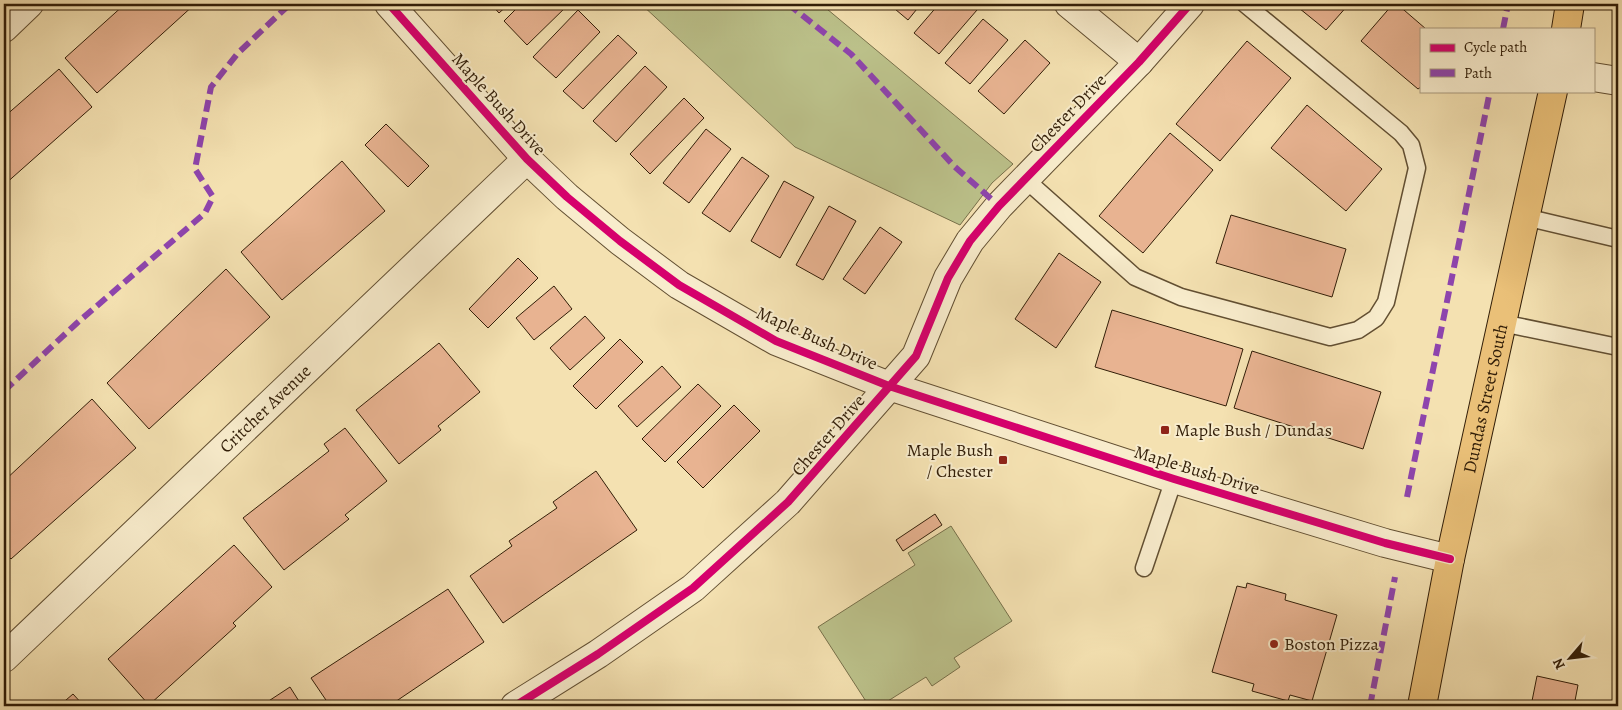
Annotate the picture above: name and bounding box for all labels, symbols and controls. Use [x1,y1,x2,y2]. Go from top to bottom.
legend [1420,28,1594,92]
text: Cycle path [1464,37,1527,57]
street label: Maple Bush Drive [446,48,552,160]
text: Path [1464,63,1492,83]
street label: Chester Drive [1024,68,1112,158]
street label: Maple Bush Drive [753,301,881,375]
street label: Dundas Street South [1457,321,1514,476]
street label: Critcher Avenue [214,359,316,458]
street label: Chester Drive [786,389,870,481]
place label: Maple Bush / Dundas [1175,418,1332,442]
marker: Maple Bush / Dundas [1159,424,1171,436]
place label: Maple Bush / Chester [907,438,993,483]
street label: Maple Bush Drive [1131,439,1263,501]
marker: Maple Bush / Chester [997,454,1009,466]
place label: Boston Pizza [1284,632,1379,656]
north arrow [1544,632,1594,682]
marker: Boston Pizza [1268,638,1280,650]
text: N [1548,655,1570,673]

